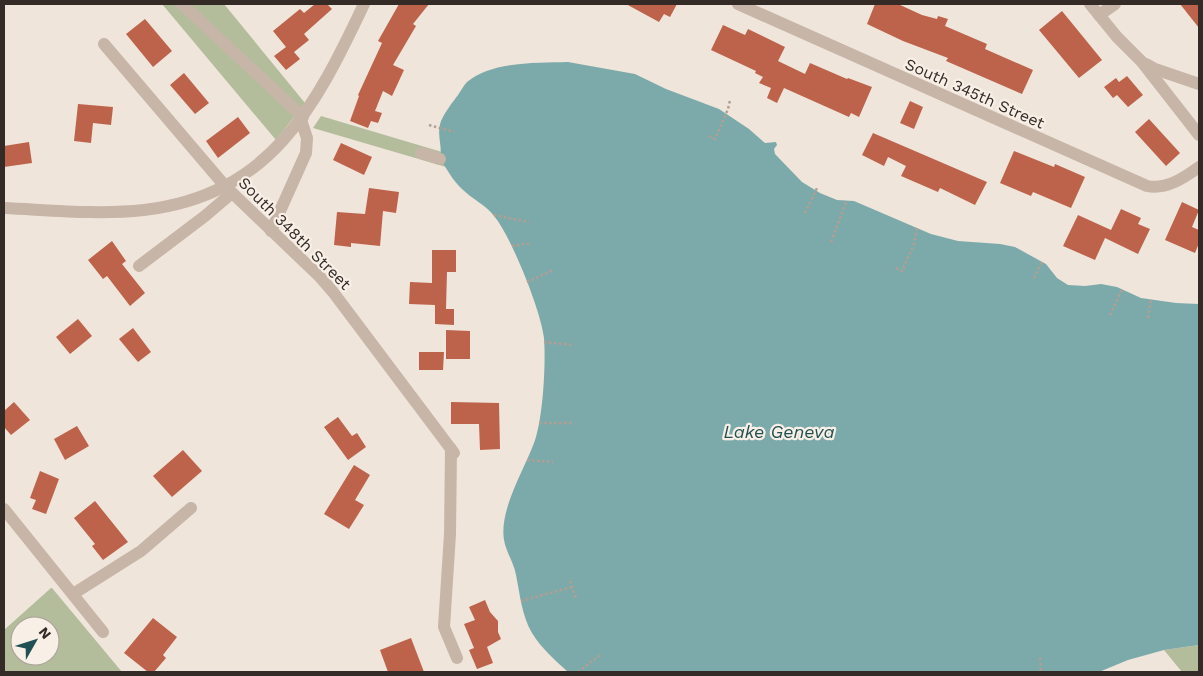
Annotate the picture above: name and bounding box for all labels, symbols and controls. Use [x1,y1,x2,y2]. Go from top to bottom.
street label: South 345th Street [902,54,1048,133]
street label: South 348th Street [235,173,355,294]
water label: Lake Geneva [723,421,835,442]
north arrow [10,616,60,666]
text: N [36,624,55,642]

